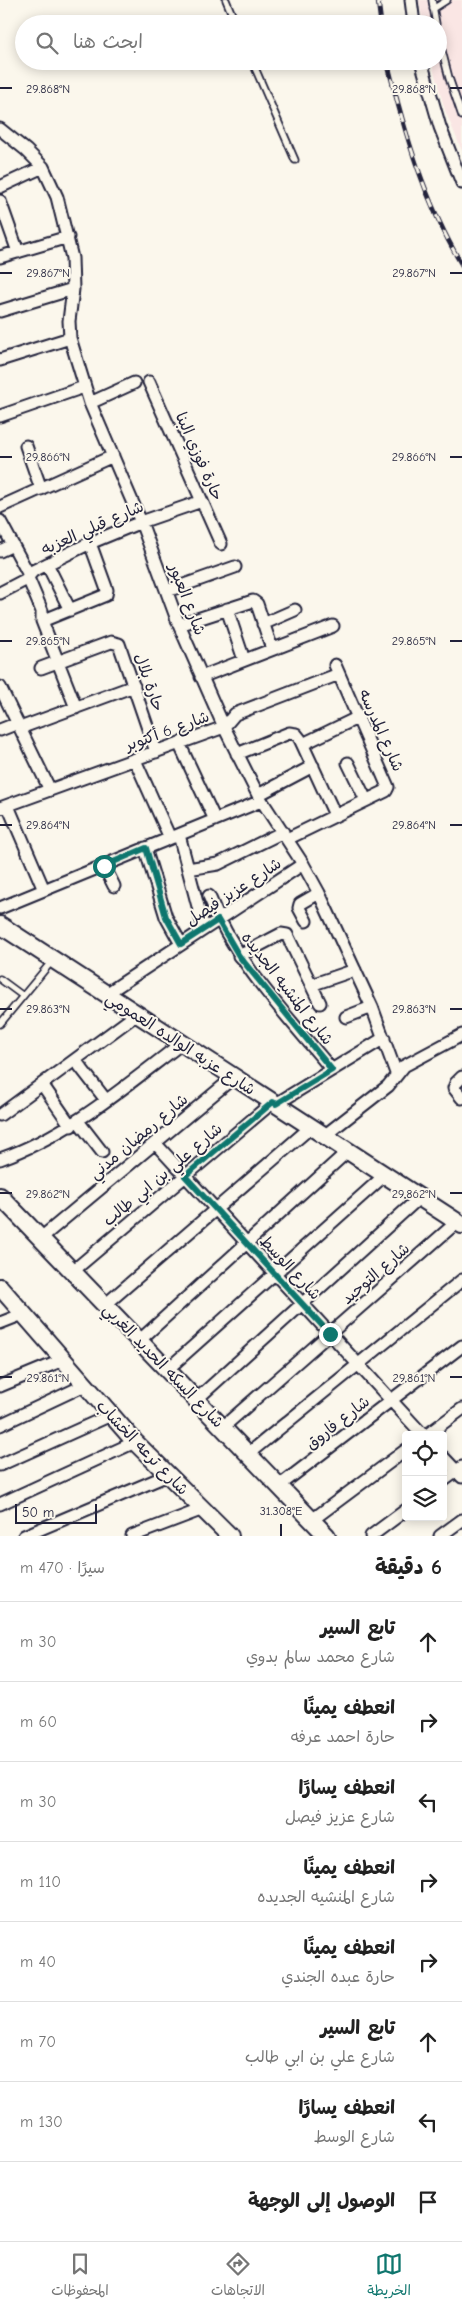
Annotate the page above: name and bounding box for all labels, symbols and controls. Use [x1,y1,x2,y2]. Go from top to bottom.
search box [15,15,447,70]
icon: search [33,29,61,57]
text: ابحث هنا [73,31,143,53]
text: 29.868°N [26,82,70,96]
text: 29.868°N [392,82,436,96]
text: 29.867°N [26,266,70,280]
text: 29.867°N [392,266,436,280]
street label: حارة فوزي البنا [170,410,227,504]
text: 29.866°N [26,450,70,464]
text: 29.866°N [392,450,436,464]
street label: شارع قبلي العزبه [38,497,148,563]
street label: شارع العبور [163,559,209,638]
text: 29.865°N [26,634,70,648]
text: 29.865°N [392,634,436,648]
street label: حارة بلال [131,651,167,714]
street label: شارع المدرسه [353,687,407,775]
street label: شارع 6 أكتوبر [121,707,212,757]
text: 29.864°N [26,818,70,832]
text: 29.864°N [392,818,436,832]
street label: شارع عزيز فيصل [182,854,286,931]
route start [93,855,116,878]
street label: شارع المنشيه الجديده [236,929,337,1050]
street label: شارع عزبه الوالده العمومي [100,989,259,1103]
text: 29.863°N [26,1002,70,1016]
text: 29.863°N [392,1002,436,1016]
street label: شارع رمضان مدني [86,1090,195,1187]
street label: شارع علي بن ابي طالب [99,1120,229,1234]
text: 29.862°N [26,1187,70,1201]
text: 29.862°N [392,1187,436,1201]
street label: شارع الوسط [255,1232,325,1305]
street label: شارع التوحيد [338,1239,415,1310]
street label: شارع السكه الحديد الغربي [96,1300,227,1435]
route end [319,1323,342,1346]
text: 29.861°N [27,1371,69,1385]
text: 29.861°N [393,1371,435,1385]
street label: شارع فاروق [302,1392,374,1455]
street label: شارع ترعه الخشاب [91,1397,192,1500]
map controls [402,1431,447,1521]
button: locate [402,1431,447,1476]
button: layers [402,1476,447,1521]
scale bar [15,1501,98,1524]
text: 50 m [22,1504,54,1521]
text: 31.308°E [260,1504,302,1518]
text: 6 دقيقة [375,1555,442,1579]
text: سيرًا · 470 m [20,1559,105,1577]
text: تابع السير [321,1617,395,1639]
icon: ahead [414,1628,442,1656]
text: 30 m [20,1633,56,1651]
text: شارع محمد سالم بدوي [246,1648,395,1666]
text: انعطف يمينًا [303,1697,395,1719]
icon: right [414,1708,442,1736]
text: 60 m [20,1713,57,1731]
text: حارة احمد عرفه [291,1728,395,1746]
text: انعطف يسارًا [298,1777,395,1799]
icon: left [414,1788,442,1816]
text: 30 m [20,1793,56,1811]
text: شارع عزيز فيصل [285,1808,395,1826]
text: انعطف يمينًا [303,1857,395,1879]
icon: right [414,1868,442,1896]
text: 110 m [20,1873,61,1891]
text: شارع المنشيه الجديده [257,1888,395,1906]
text: انعطف يمينًا [303,1937,395,1959]
icon: right [414,1948,442,1976]
text: 40 m [20,1953,56,1971]
text: حارة عبده الجندي [281,1968,395,1986]
text: تابع السير [321,2017,395,2039]
icon: ahead [414,2028,442,2056]
text: 70 m [20,2033,56,2051]
text: شارع علي بن ابي طالب [245,2048,395,2066]
text: انعطف يسارًا [298,2097,395,2119]
icon: left [414,2108,442,2136]
text: 130 m [20,2113,63,2131]
text: شارع الوسط [314,2128,395,2146]
icon: arrive [414,2188,442,2216]
text: الوصول إلى الوجهة [248,2190,395,2212]
tab: المحفوظات [51,2250,109,2303]
tab: الاتجاهات [211,2250,265,2303]
tab: الخريطة [367,2250,411,2303]

